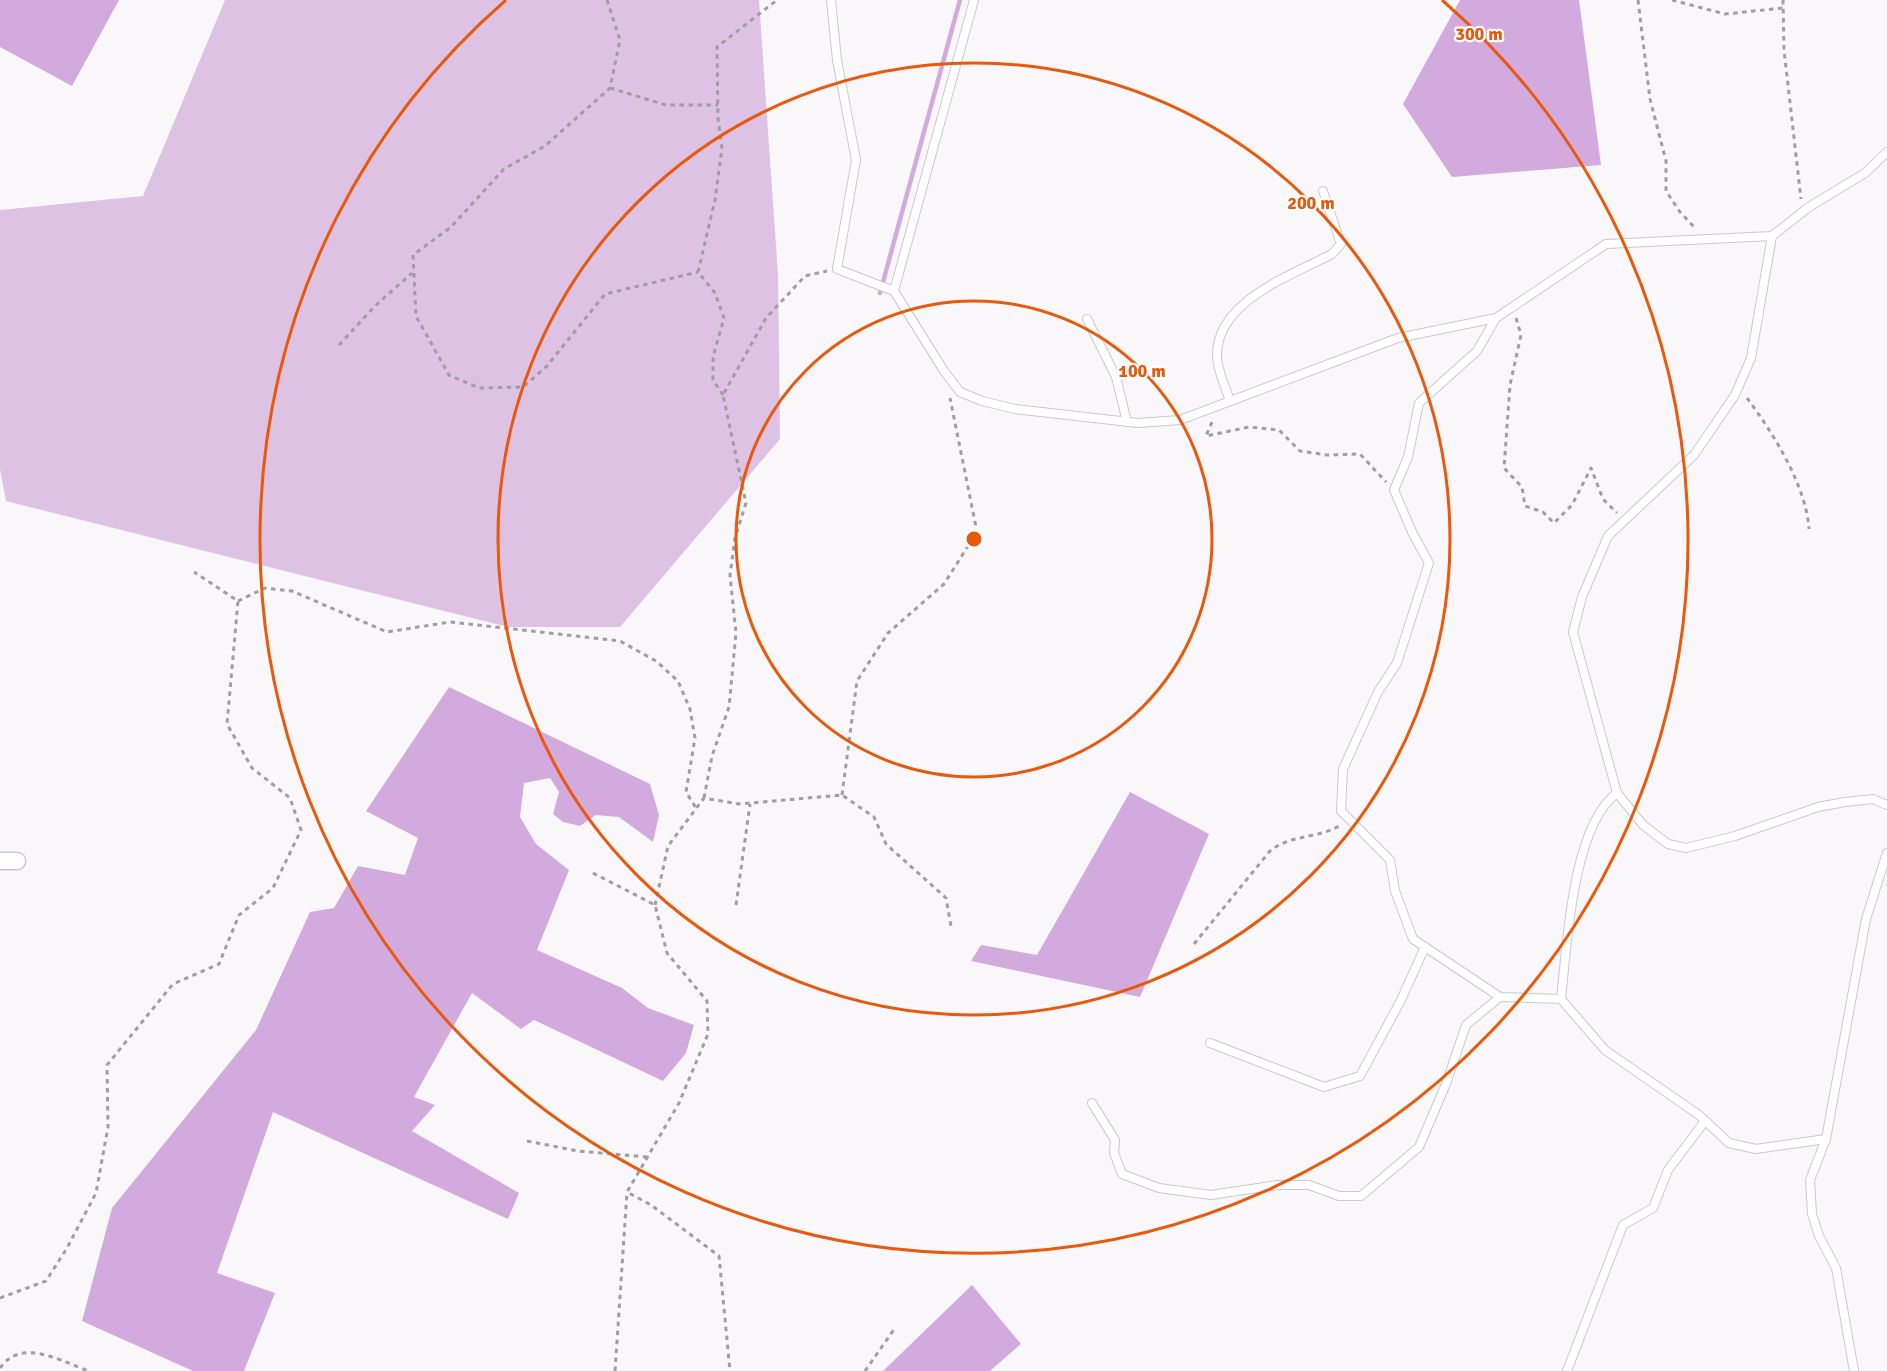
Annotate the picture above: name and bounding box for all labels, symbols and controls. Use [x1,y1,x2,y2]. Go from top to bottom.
text: 300 m [1455,23,1503,45]
text: 200 m [1287,192,1335,214]
text: 100 m [1118,360,1166,382]
centre of rings [964,529,984,549]

